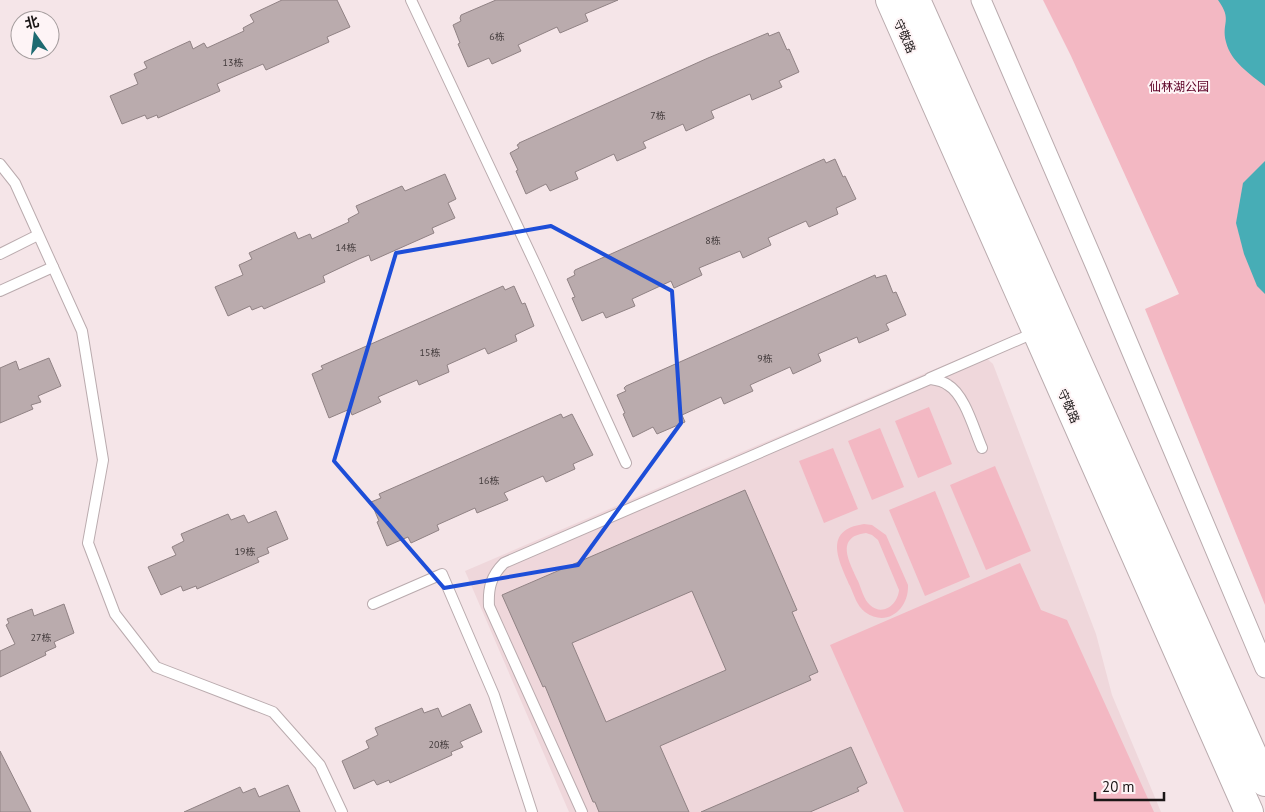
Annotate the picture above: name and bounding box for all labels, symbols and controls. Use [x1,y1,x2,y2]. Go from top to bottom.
north arrow [10,10,60,60]
text: 北 [23,12,41,33]
street label: 守敬路 [891,16,919,56]
house number: 6栋 [489,30,505,43]
house number: 13栋 [223,56,243,69]
park label: 仙林湖公园 [1149,79,1209,94]
house number: 7栋 [650,109,666,122]
house number: 8栋 [705,234,721,247]
house number: 14栋 [336,241,356,254]
house number: 15栋 [420,346,440,359]
house number: 9栋 [757,352,773,365]
street label: 守敬路 [1055,386,1083,426]
house number: 16栋 [479,474,499,487]
house number: 19栋 [235,545,255,558]
house number: 27栋 [31,631,51,644]
house number: 20栋 [429,738,449,751]
scale bar [1095,770,1164,802]
text: 20 m [1102,777,1135,796]

